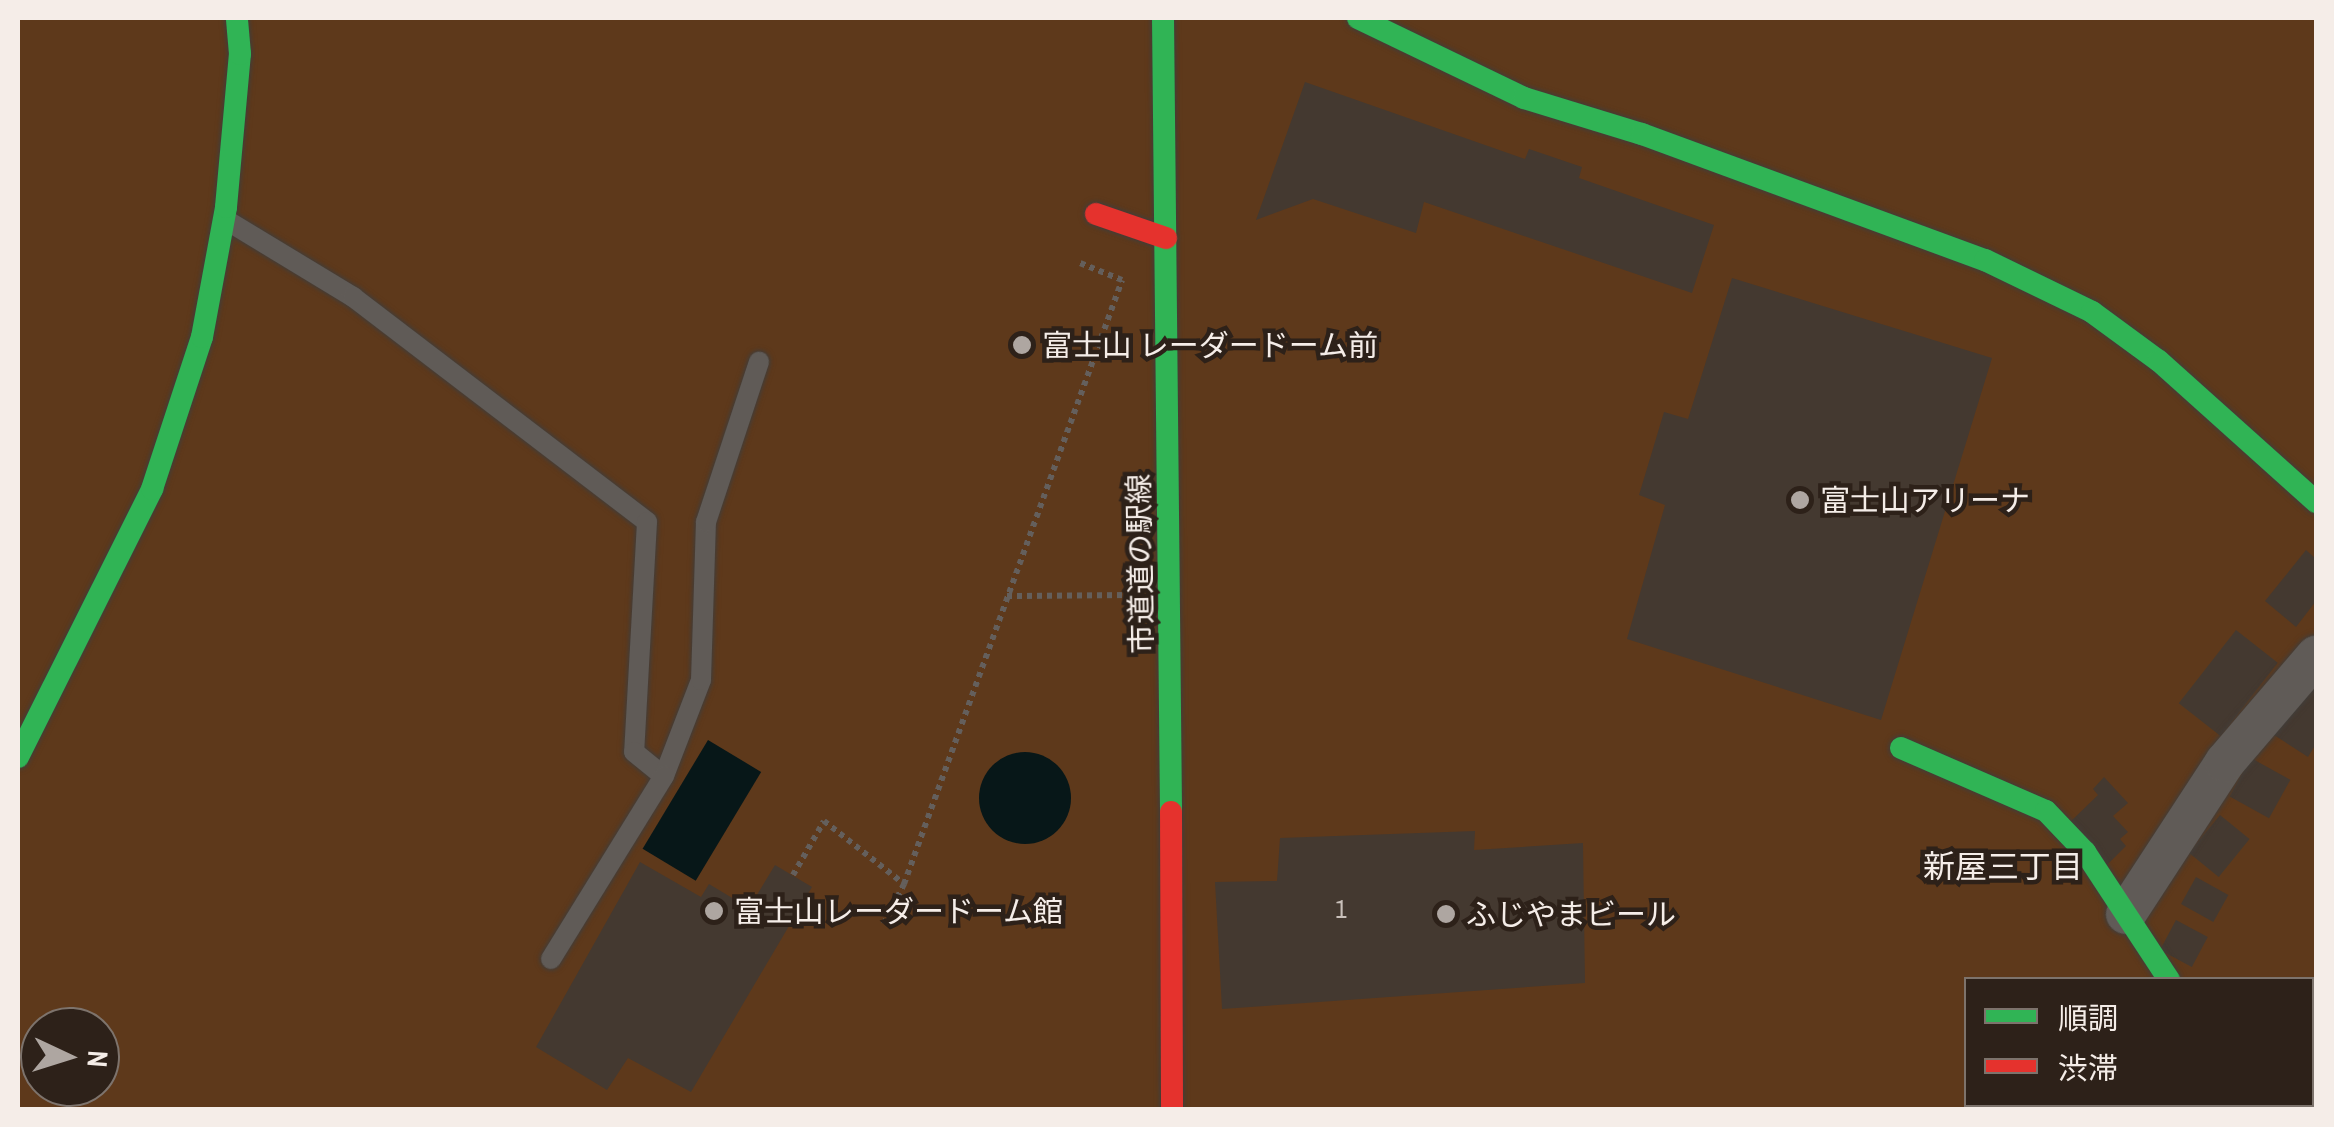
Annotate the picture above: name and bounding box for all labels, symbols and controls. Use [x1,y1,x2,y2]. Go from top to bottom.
place label: 富士山 レーダードーム前 [1042,327,1379,363]
marker: 富士山 レーダードーム前 [1011,334,1033,356]
street label: 市道道の駅線 [1120,474,1160,654]
place label: 富士山アリーナ [1820,482,2030,518]
marker: 富士山アリーナ [1789,489,1811,511]
district label: 新屋三丁目 [1923,848,2083,886]
place label: 富士山レーダードーム館 [734,893,1064,929]
house number: 1 [1335,894,1347,924]
place label: ふじやまビール [1466,896,1676,932]
marker: 富士山レーダードーム館 [703,900,725,922]
marker: ふじやまビール [1435,903,1457,925]
legend [1964,977,2314,1107]
text: 順調 [2058,998,2118,1038]
north arrow [20,1007,120,1107]
text: 渋滞 [2058,1048,2118,1088]
text: N [78,1049,117,1069]

